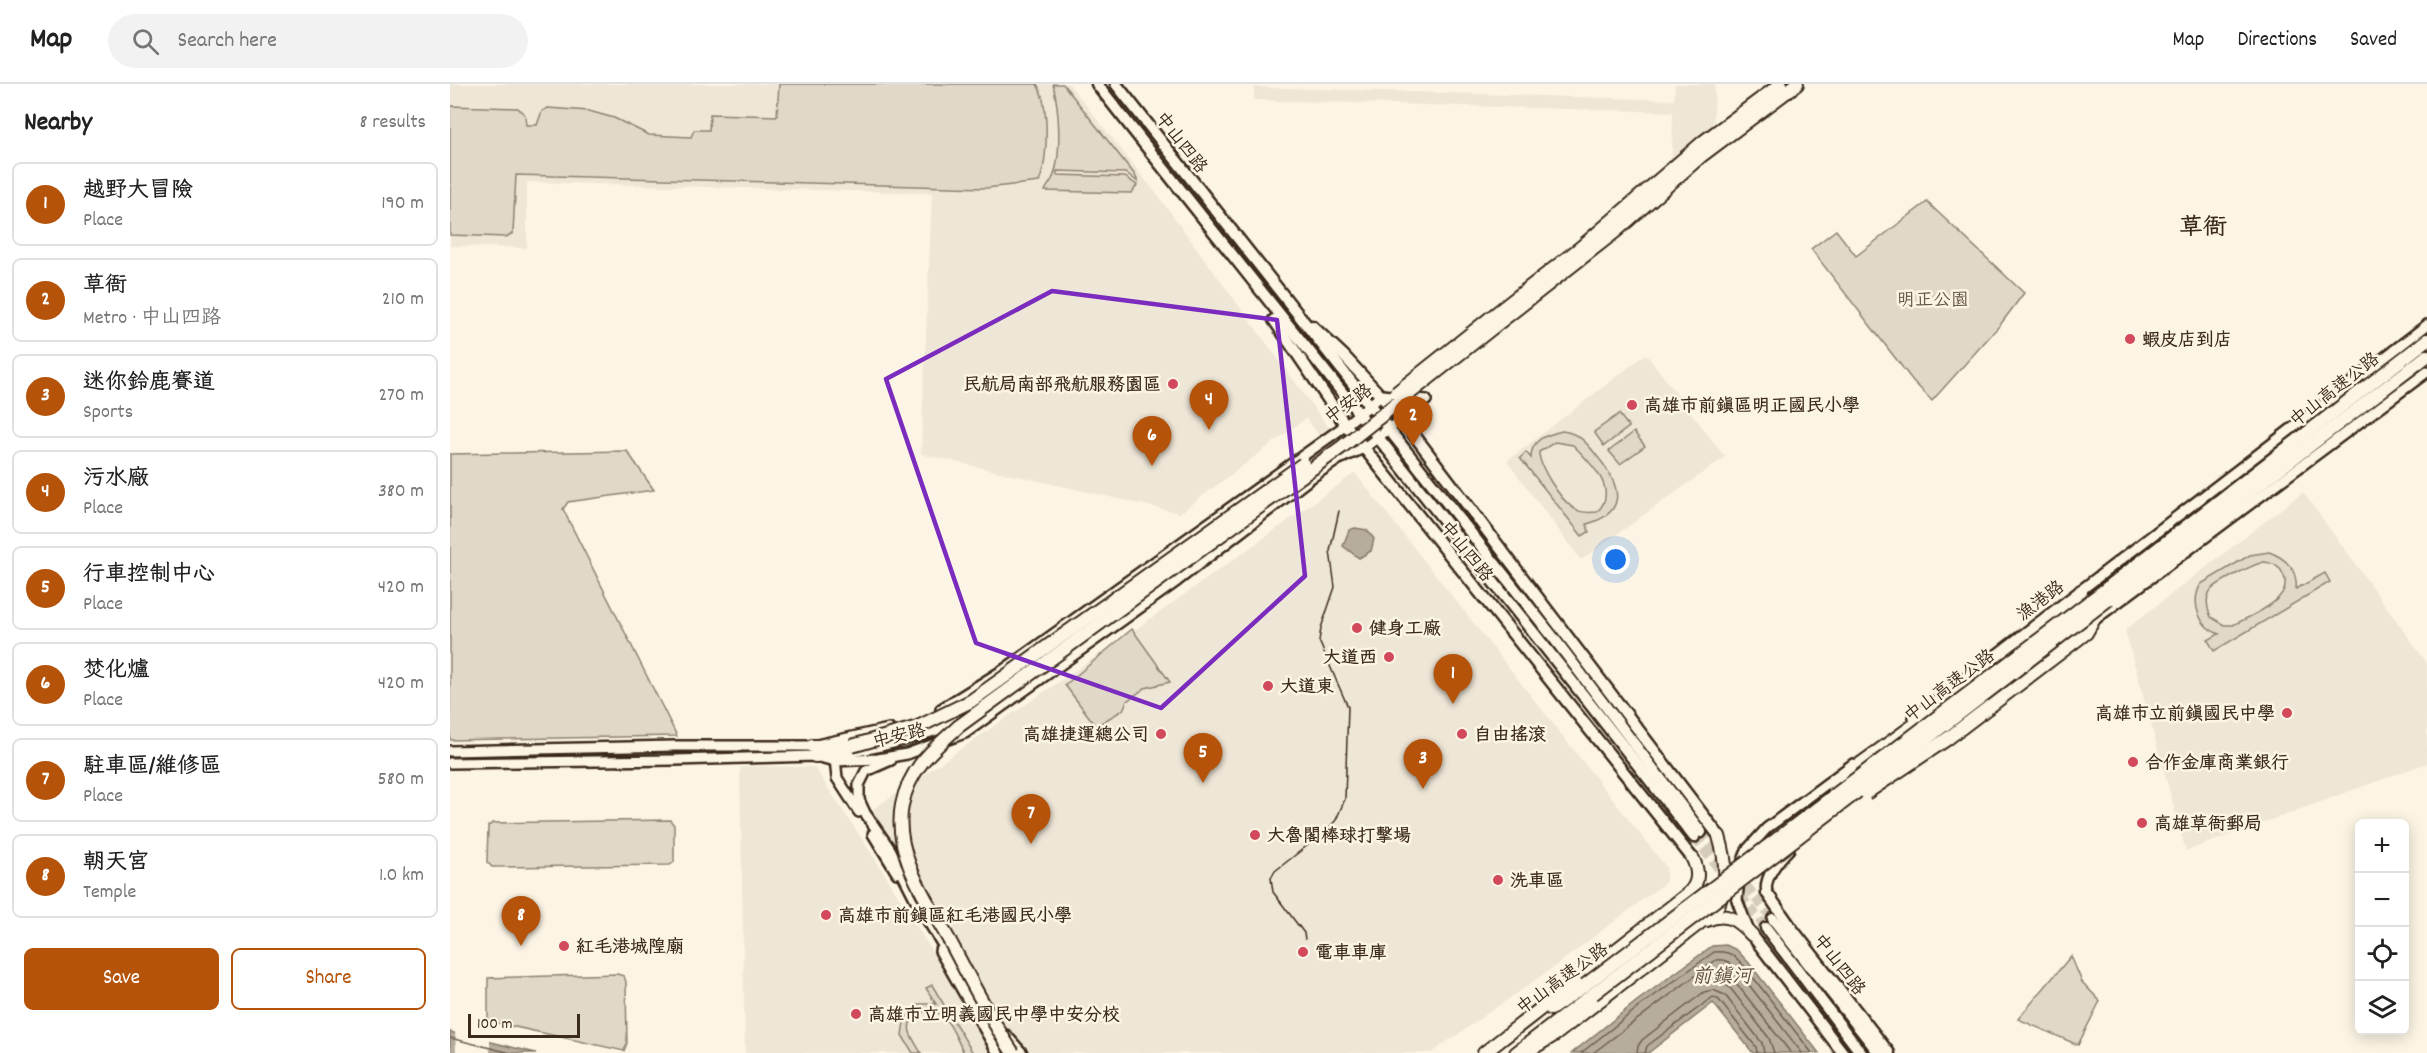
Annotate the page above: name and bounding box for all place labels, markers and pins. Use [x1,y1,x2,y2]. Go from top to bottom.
place label: 蝦皮店到店 [2142,329,2232,354]
marker: 蝦皮店到店 [2123,332,2137,346]
place label: 民航局南部飛航服務園區 [963,374,1161,399]
marker: 民航局南部飛航服務園區 [1166,377,1180,391]
pin: 4 [1190,380,1228,430]
place label: 高雄市前鎮區明正國民小學 [1644,395,1860,420]
pin: 2 [1394,396,1432,446]
marker: 高雄市前鎮區明正國民小學 [1625,398,1639,412]
pin: 6 [1132,416,1172,466]
place label: 健身工廠 [1369,618,1441,643]
marker: 健身工廠 [1350,621,1364,635]
place label: 大道西 [1323,647,1377,672]
marker: 大道西 [1382,650,1396,664]
pin: 1 [1434,654,1472,704]
place label: 大道東 [1280,676,1334,701]
marker: 大道東 [1261,679,1275,693]
place label: 高雄市立前鎮國民中學 [2095,703,2275,728]
marker: 高雄市立前鎮國民中學 [2280,706,2294,720]
place label: 高雄捷運總公司 [1023,724,1149,749]
place label: 自由搖滾 [1474,724,1546,749]
marker: 高雄捷運總公司 [1154,727,1168,741]
marker: 自由搖滾 [1455,727,1469,741]
pin: 5 [1184,734,1222,783]
pin: 3 [1404,740,1442,789]
place label: 合作金庫商業銀行 [2145,752,2289,777]
marker: 合作金庫商業銀行 [2126,755,2140,769]
pin: 7 [1012,794,1050,844]
place label: 高雄草衙郵局 [2154,813,2262,838]
marker: 高雄草衙郵局 [2135,816,2149,830]
place label: 大魯閣棒球打擊場 [1267,825,1411,850]
marker: 大魯閣棒球打擊場 [1248,828,1262,842]
place label: 洗車區 [1510,870,1564,895]
marker: 洗車區 [1491,873,1505,887]
pin: 8 [502,896,540,946]
place label: 高雄市前鎮區紅毛港國民小學 [838,905,1072,930]
marker: 高雄市前鎮區紅毛港國民小學 [819,908,833,922]
place label: 紅毛港城隍廟 [576,936,684,961]
marker: 紅毛港城隍廟 [557,939,571,953]
place label: 電車車庫 [1315,942,1387,967]
marker: 電車車庫 [1296,945,1310,959]
place label: 高雄市立明義國民中學中安分校 [868,1004,1120,1029]
marker: 高雄市立明義國民中學中安分校 [849,1007,863,1021]

